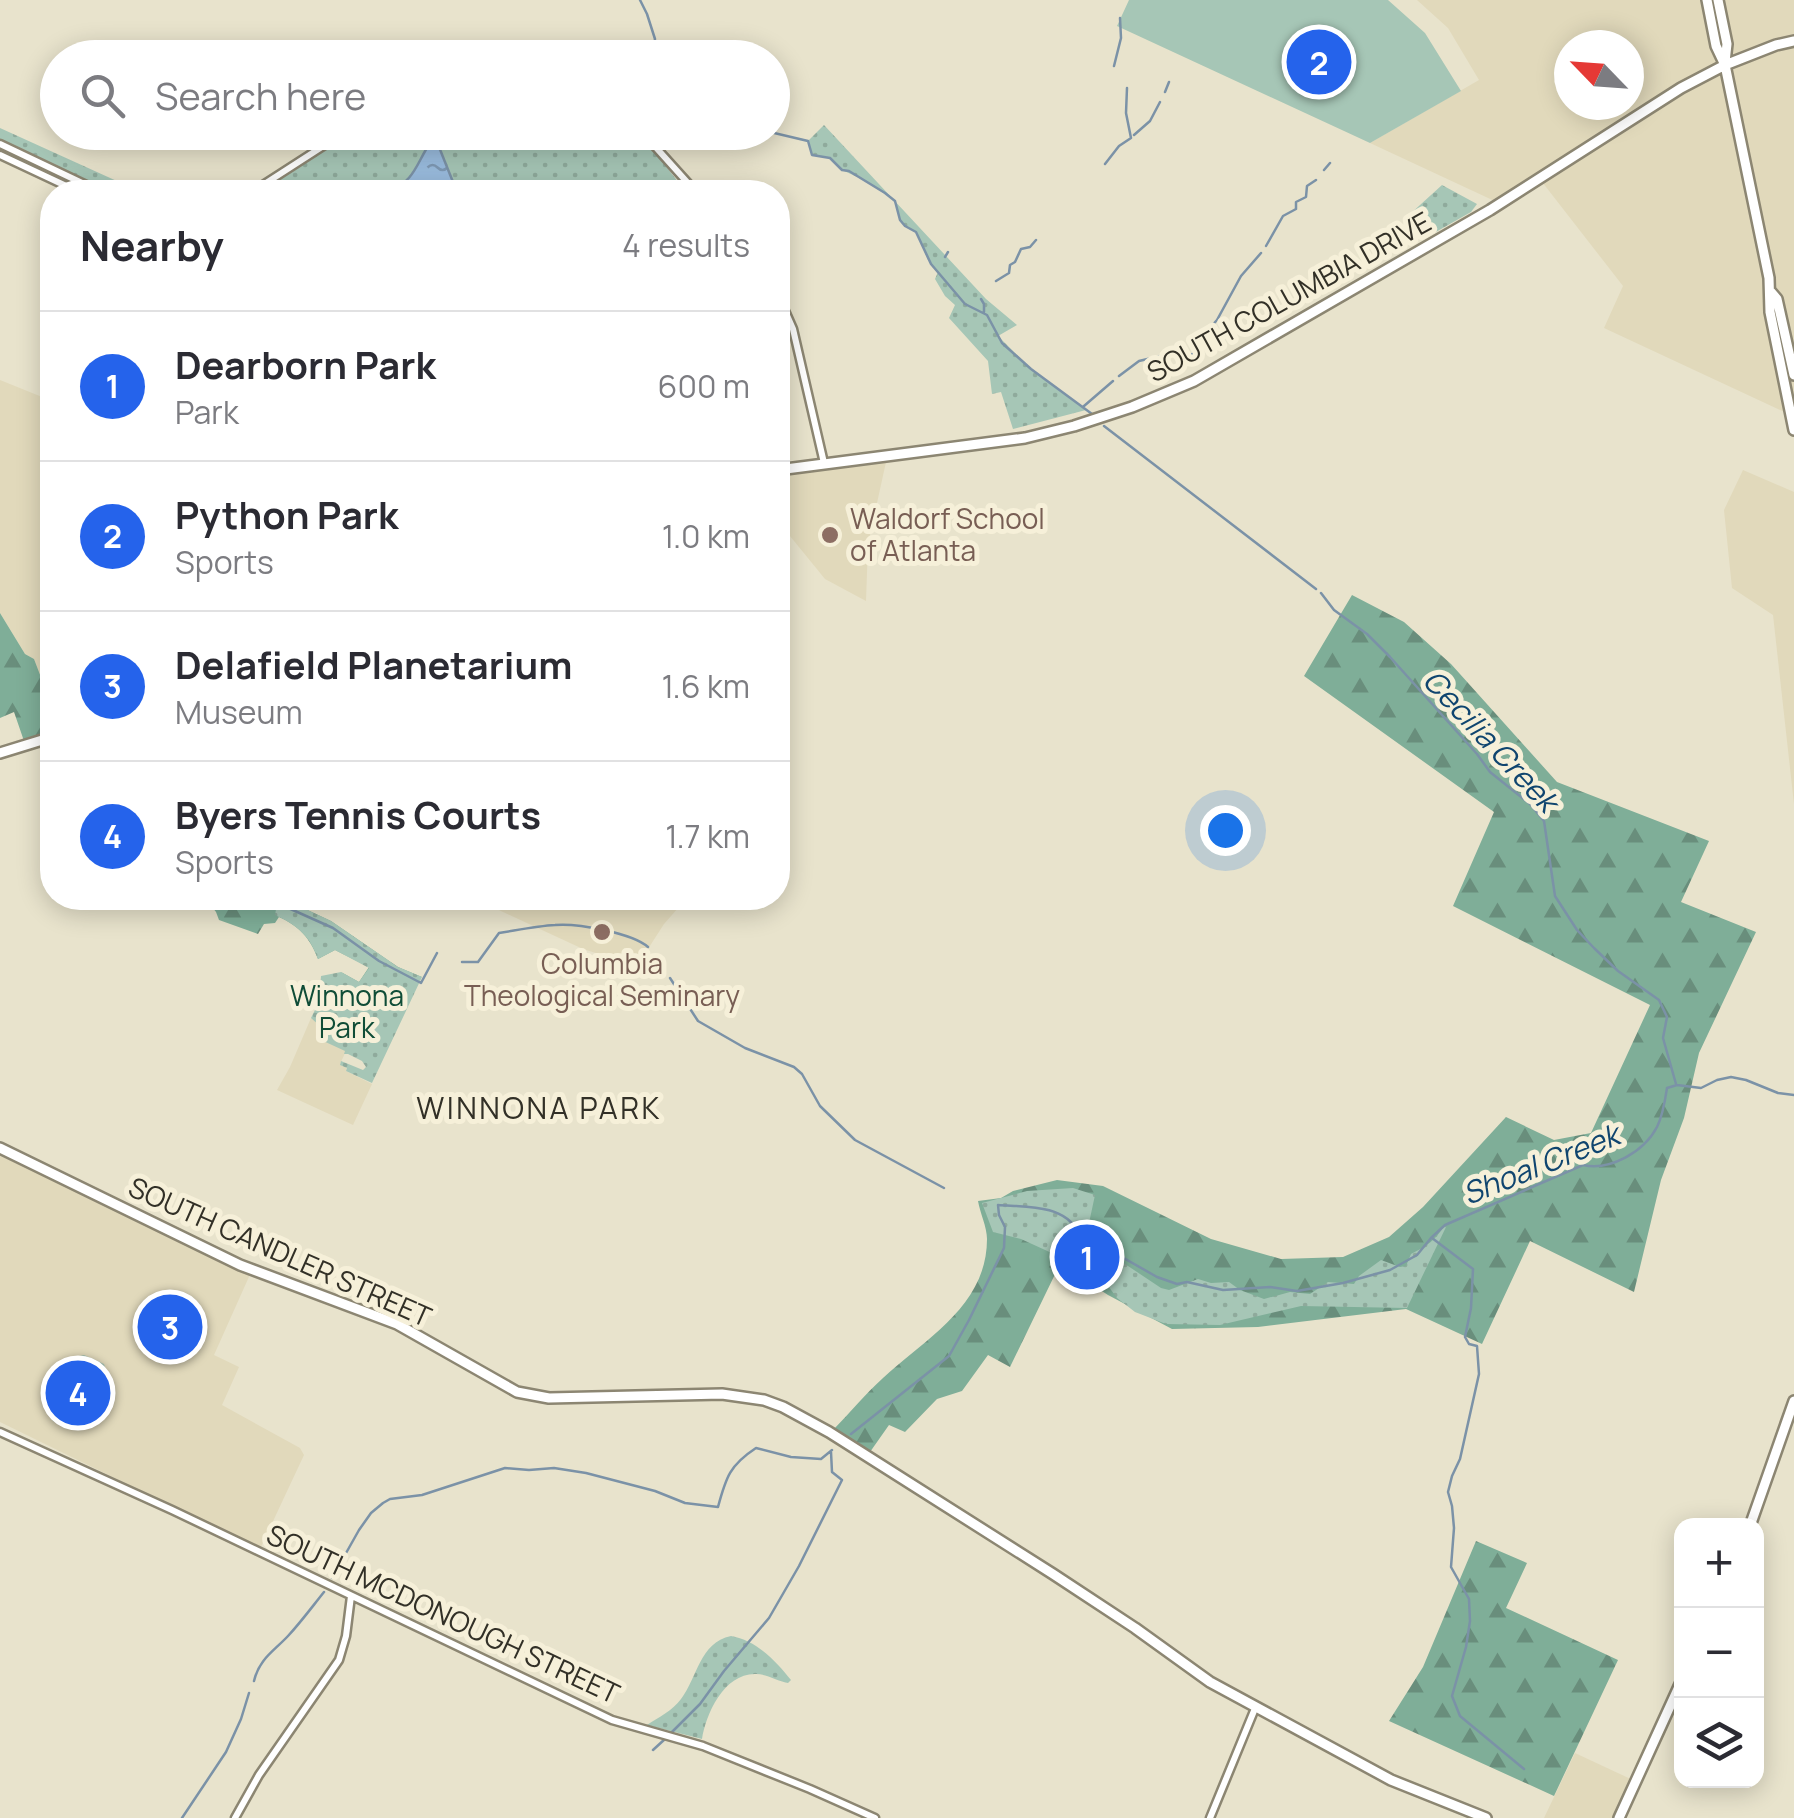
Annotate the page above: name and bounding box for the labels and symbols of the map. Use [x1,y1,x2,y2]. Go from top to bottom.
pin: 2 [1286,24,1352,100]
north arrow [1554,30,1644,120]
street label: SOUTH COLUMBIA DRIVE [1140,202,1437,390]
place label: Waldorf School of Atlanta [850,499,1045,569]
marker: Waldorf School of Atlanta [819,524,841,546]
water label: Cecilia Creek [1414,660,1571,823]
your location [1200,805,1251,856]
marker: Columbia Theological Seminary [591,921,613,943]
place label: Columbia Theological Seminary [464,944,740,1014]
park label: Winnona Park [290,976,404,1046]
district label: WINNONA PARK [416,1087,662,1128]
water label: Shoal Creek [1456,1112,1629,1214]
street label: SOUTH CANDLER STREET [123,1167,438,1335]
pin: 1 [1054,1220,1120,1294]
pin: 3 [138,1290,202,1364]
pin: 4 [46,1356,110,1430]
street label: SOUTH MCDONOUGH STREET [261,1514,626,1712]

